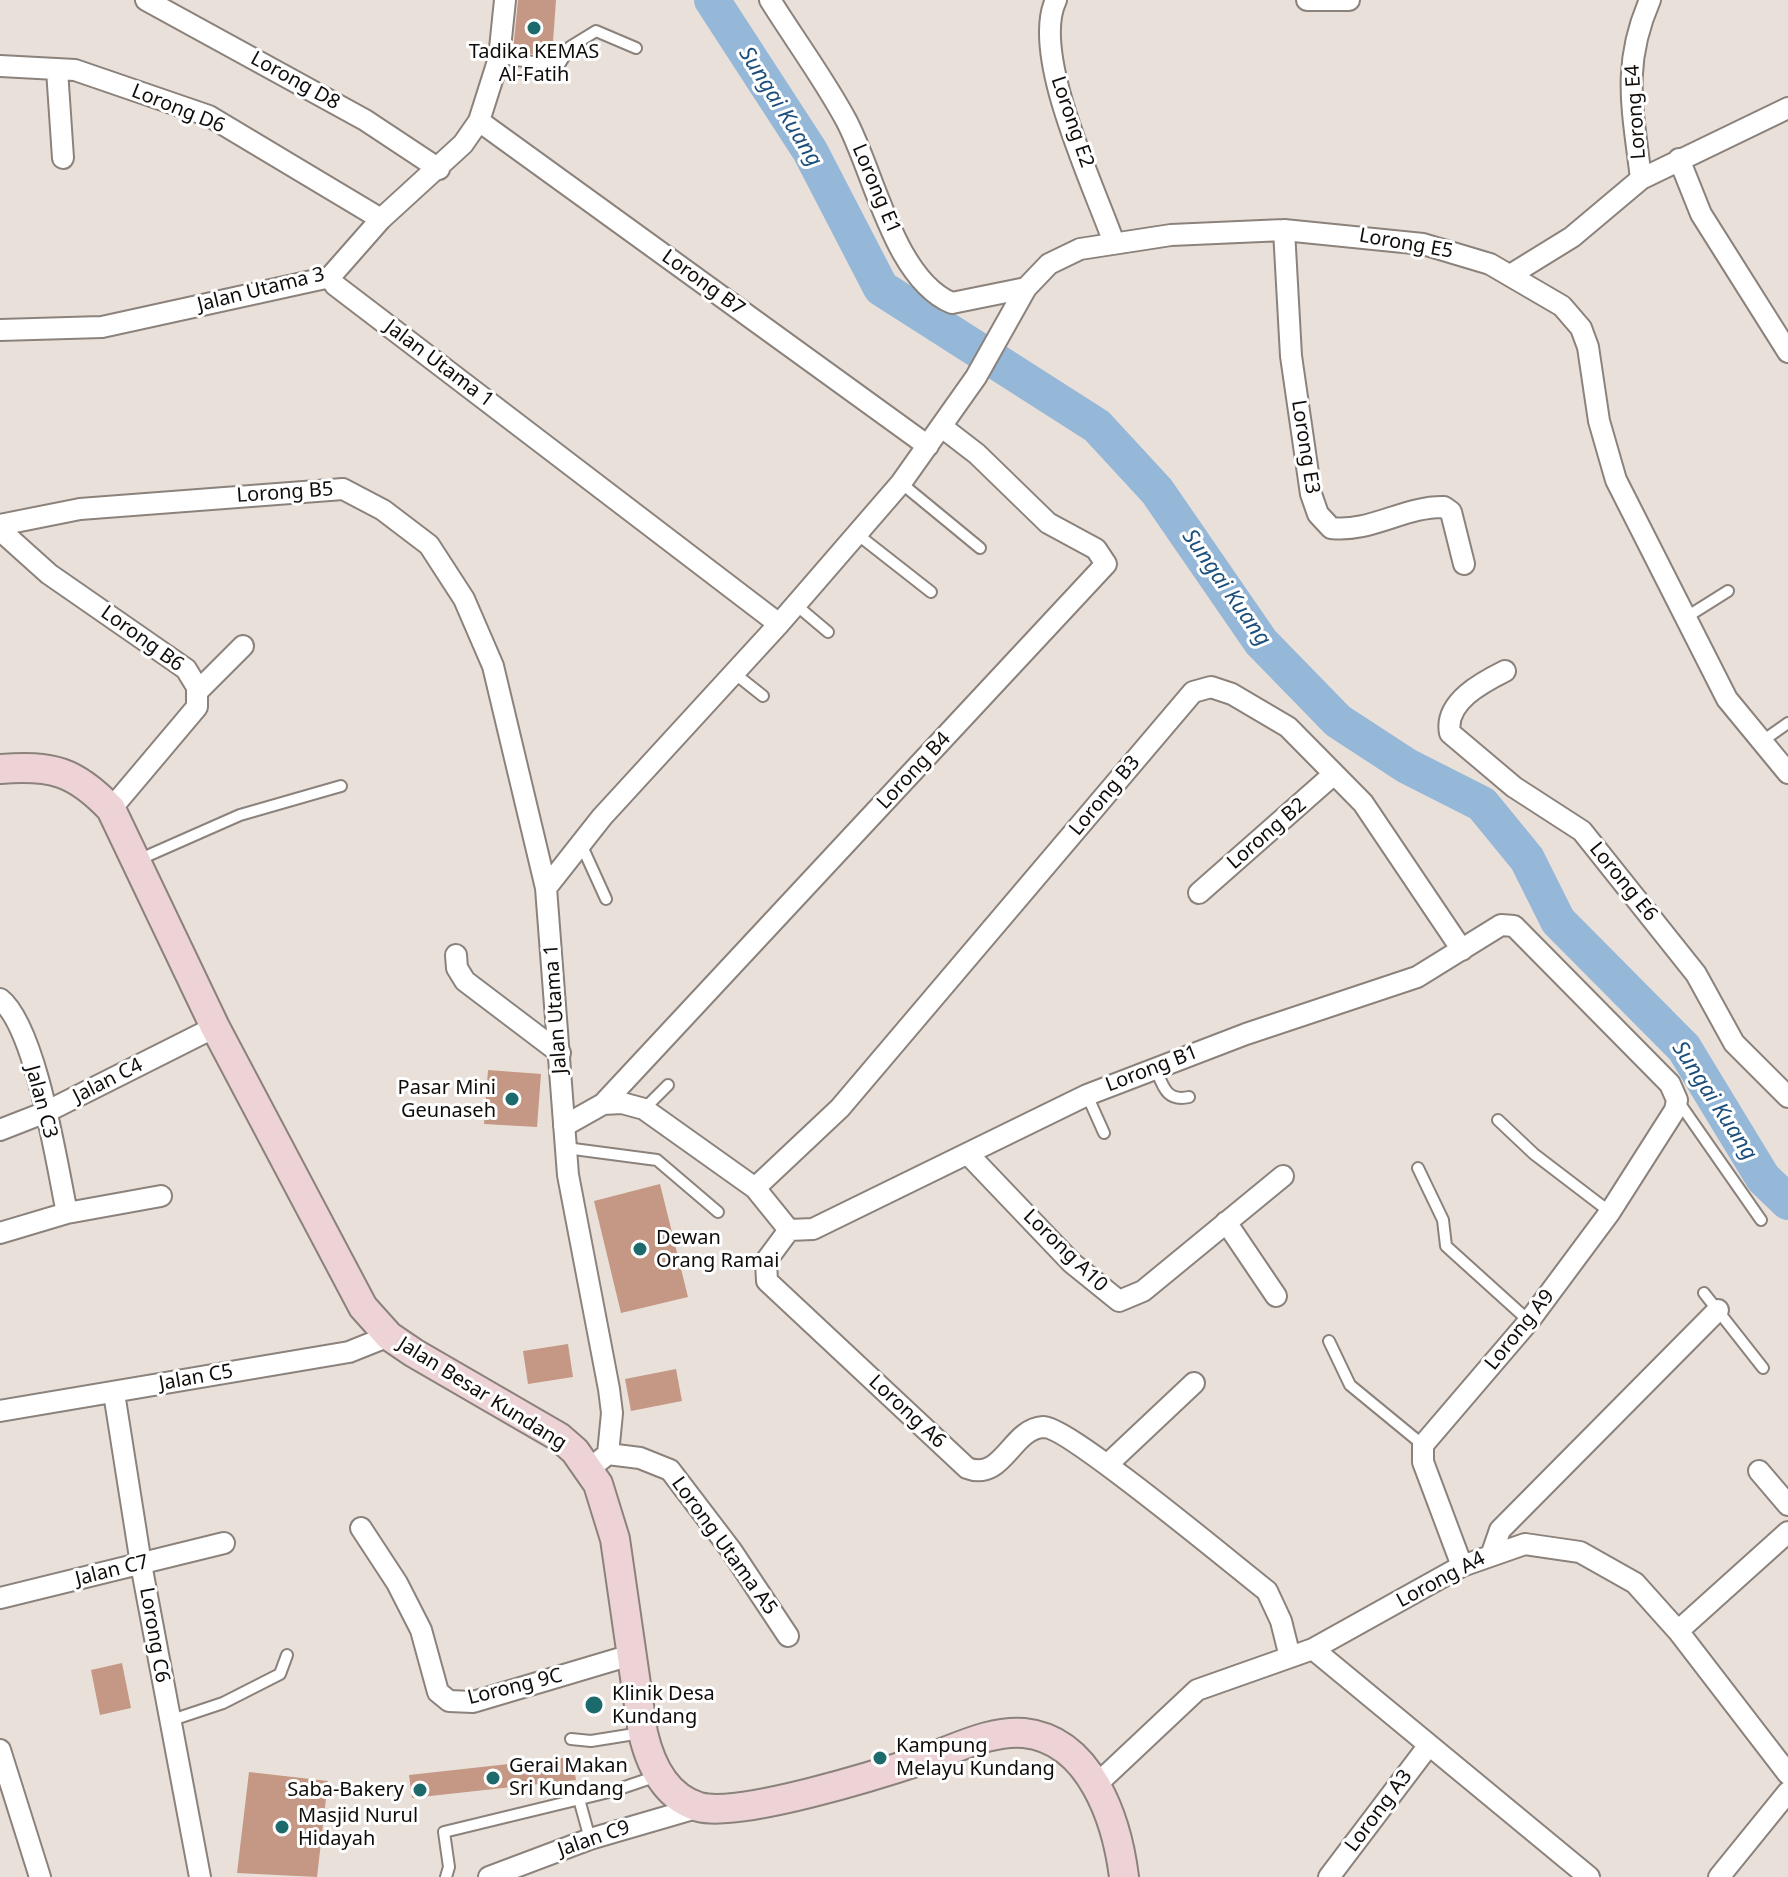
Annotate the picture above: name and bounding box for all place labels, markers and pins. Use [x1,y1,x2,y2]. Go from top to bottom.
marker: Tadika KEMAS Al-Fatih [525,19,543,37]
place label: Tadika KEMAS Al-Fatih [469,40,599,87]
place label: Pasar Mini Geunaseh [398,1076,496,1123]
marker: Pasar Mini Geunaseh [503,1090,521,1108]
place label: Dewan Orang Ramai [656,1226,779,1273]
marker: Dewan Orang Ramai [631,1240,649,1258]
place label: Klinik Desa Kundang [612,1682,715,1729]
marker: Klinik Desa Kundang [583,1694,605,1716]
place label: Kampung Melayu Kundang [896,1734,1055,1781]
marker: Kampung Melayu Kundang [871,1749,889,1767]
place label: Gerai Makan Sri Kundang [509,1754,628,1801]
marker: Gerai Makan Sri Kundang [484,1769,502,1787]
place label: Saba-Bakery [287,1778,404,1802]
marker: Saba-Bakery [411,1781,429,1799]
place label: Masjid Nurul Hidayah [298,1804,418,1851]
marker: Masjid Nurul Hidayah [273,1818,291,1836]

